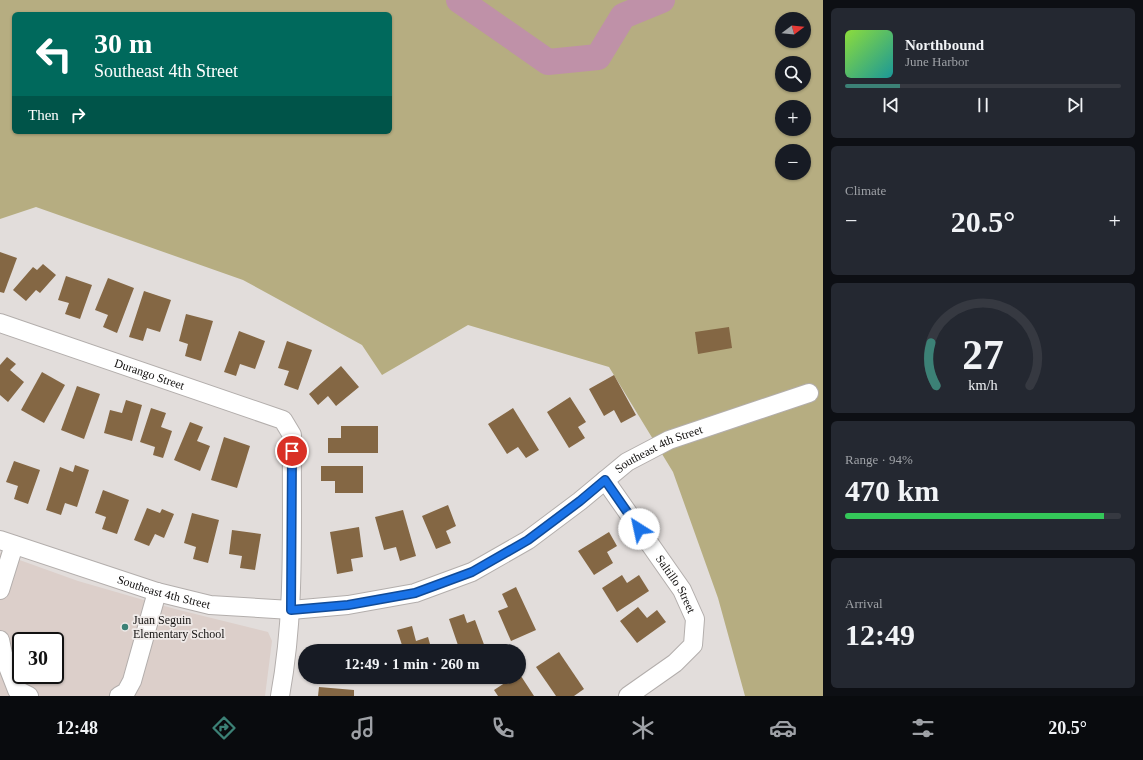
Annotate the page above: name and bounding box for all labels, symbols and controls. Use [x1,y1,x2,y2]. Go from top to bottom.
north arrow [775,12,811,48]
map controls [775,12,811,180]
icon: left [28,28,80,80]
text: 30 m [94,28,152,59]
text: Northbound [905,37,984,53]
text: June Harbor [905,54,969,69]
button: search [775,56,811,92]
text: Southeast 4th Street [94,61,238,81]
icon: previous [880,94,902,116]
icon: pause [972,94,994,116]
icon: next [1064,94,1086,116]
button: + [775,100,811,136]
icon: right [67,104,89,126]
text: Then [28,107,59,123]
button: − [775,144,811,180]
text: Climate [845,183,886,198]
text: 20.5° [951,205,1015,238]
text: − [845,208,857,233]
text: + [1109,208,1121,233]
text: 27 [962,332,1004,378]
street label: Durango Street [113,356,187,393]
text: km/h [968,377,998,393]
street label: Southeast 4th Street [612,422,705,476]
pin [275,434,309,468]
icon: arrive [281,440,303,462]
text: Range · 94% [845,452,913,467]
text: 470 km [845,474,939,507]
position arrow [618,508,660,550]
street label: Saltillo Street [653,552,699,616]
street label: Southeast 4th Street [115,572,212,612]
text: Arrival [845,596,883,611]
place label: Juan Seguin Elementary School [133,613,225,641]
text: 12:49 [845,618,915,651]
marker: Juan Seguin Elementary School [120,622,130,632]
speed limit sign: 30 [12,632,64,684]
text: 12:49 · 1 min · 260 m [345,656,480,672]
icon: directions [210,714,238,742]
icon: music [349,714,377,742]
icon: phone [489,714,517,742]
icon: climate [629,714,657,742]
icon: car [769,714,797,742]
icon: filters [909,714,937,742]
text: 12:48 [56,718,98,738]
text: 20.5° [1048,718,1087,738]

